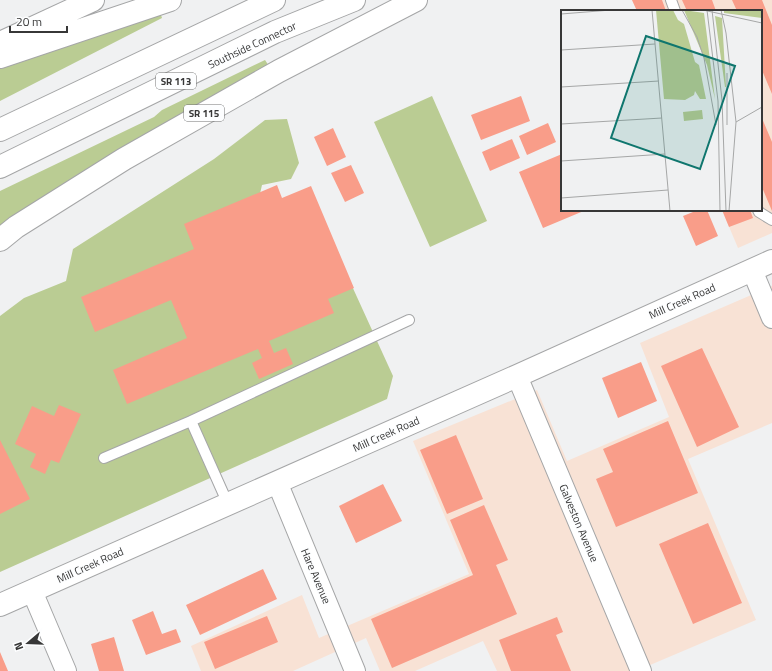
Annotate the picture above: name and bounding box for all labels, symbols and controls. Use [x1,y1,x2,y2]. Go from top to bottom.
scale bar [10,8,67,34]
inset map [561,10,762,211]
text: 20 m [16,12,42,31]
street label: Southside Connector [205,17,299,73]
road number: SR 113 [156,73,196,89]
road number: SR 115 [184,105,224,121]
street label: Mill Creek Road [646,279,718,323]
street label: Mill Creek Road [350,412,422,456]
street label: Galveston Avenue [555,482,603,565]
street label: Mill Creek Road [54,543,126,587]
street label: Hare Avenue [297,546,335,607]
north arrow [8,623,48,663]
text: N [10,640,27,652]

